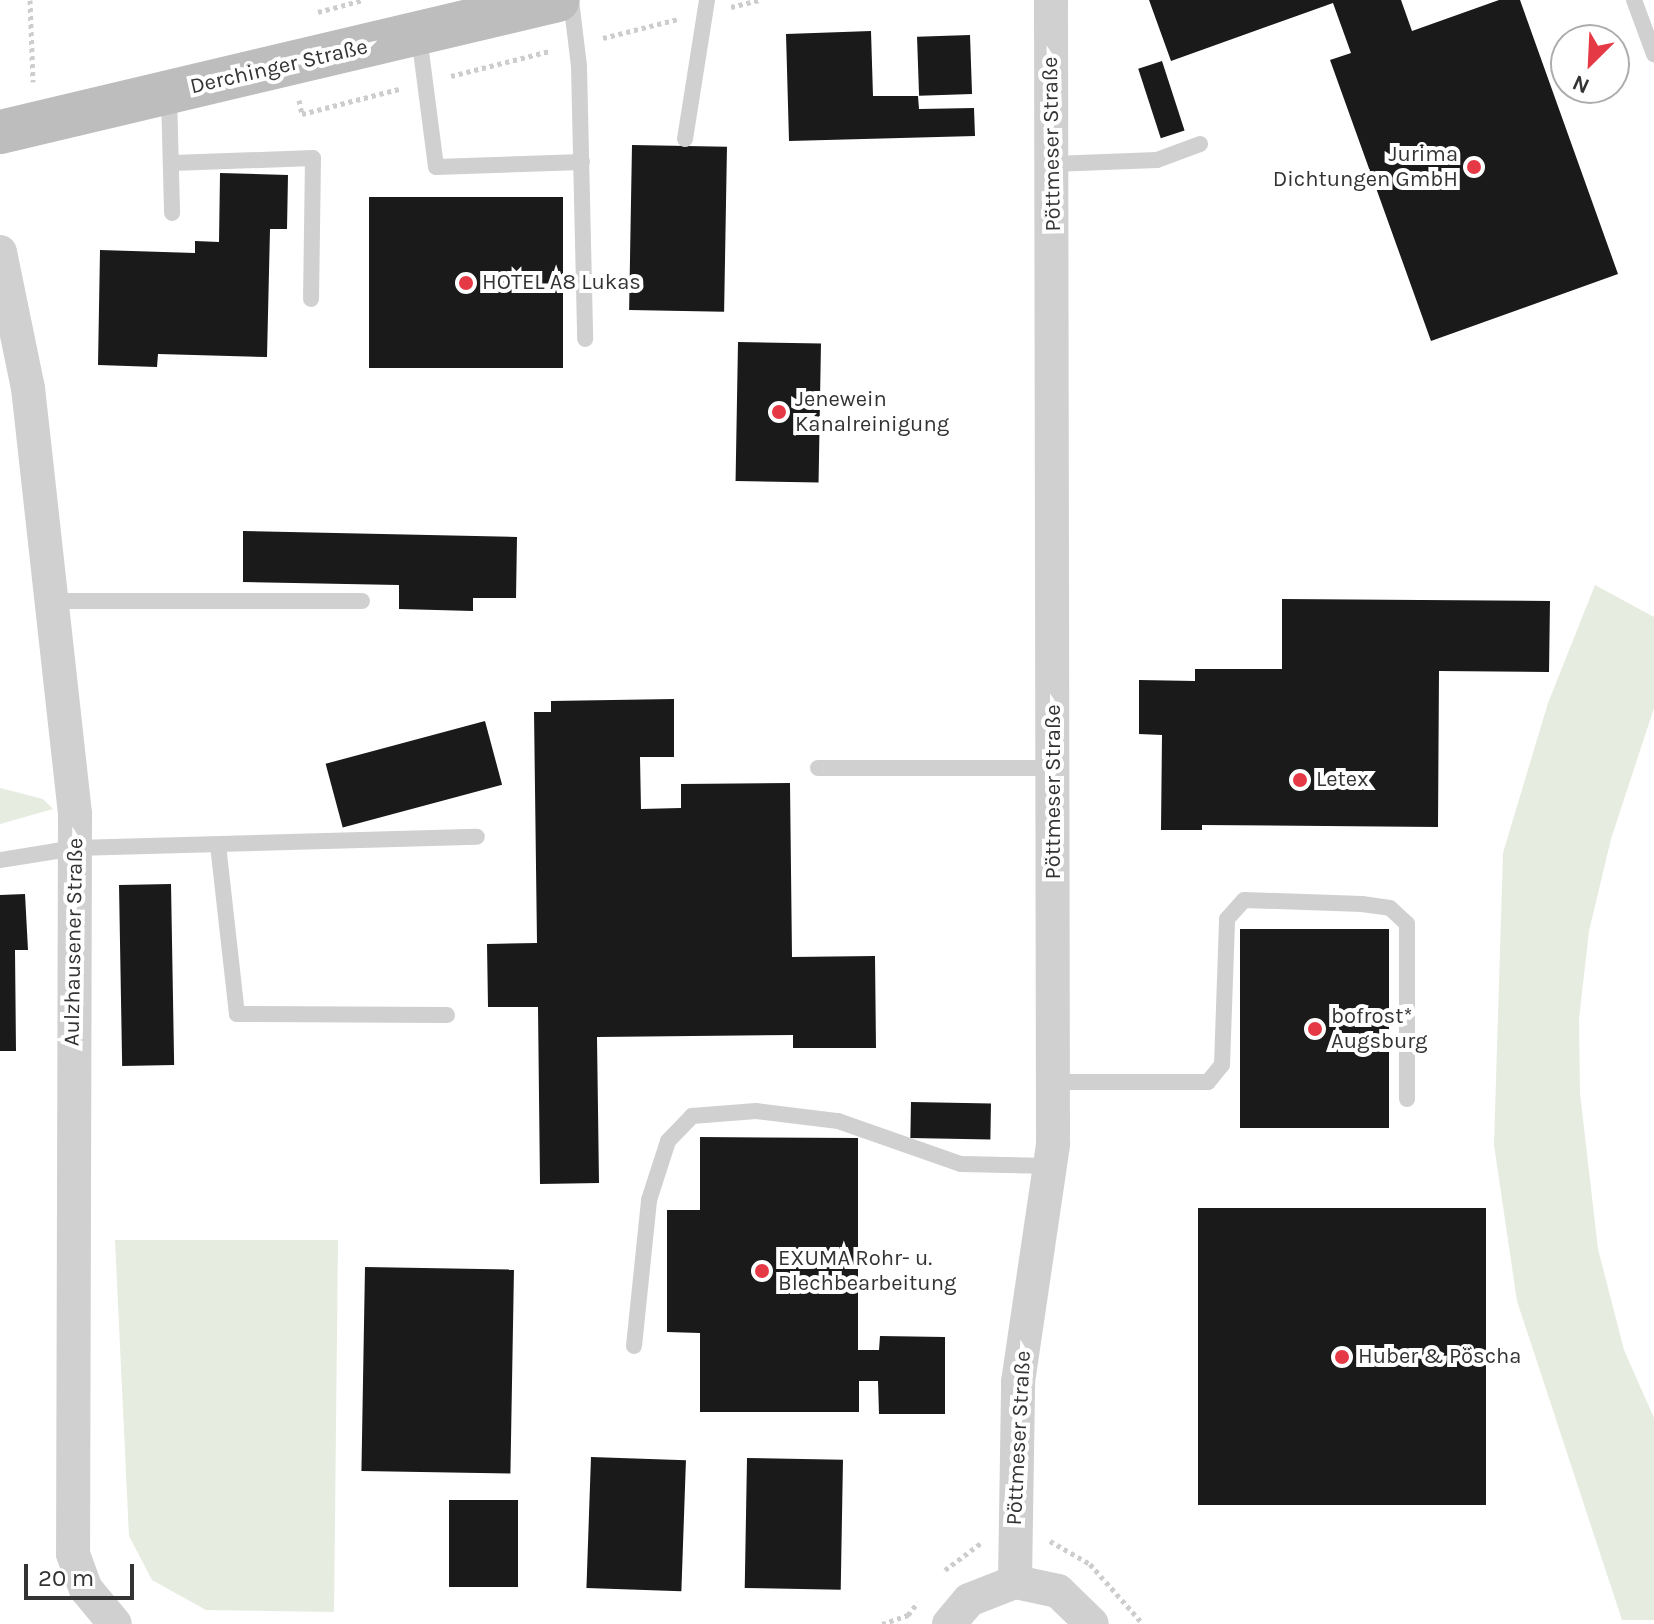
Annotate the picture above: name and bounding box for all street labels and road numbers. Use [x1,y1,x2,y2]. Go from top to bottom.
street label: Derchinger Straße [188,34,370,100]
street label: Pöttmeser Straße [1037,56,1067,232]
street label: Pöttmeser Straße [1041,704,1067,880]
street label: Aulzhausener Straße [59,838,89,1046]
street label: Pöttmeser Straße [1001,1350,1037,1526]

